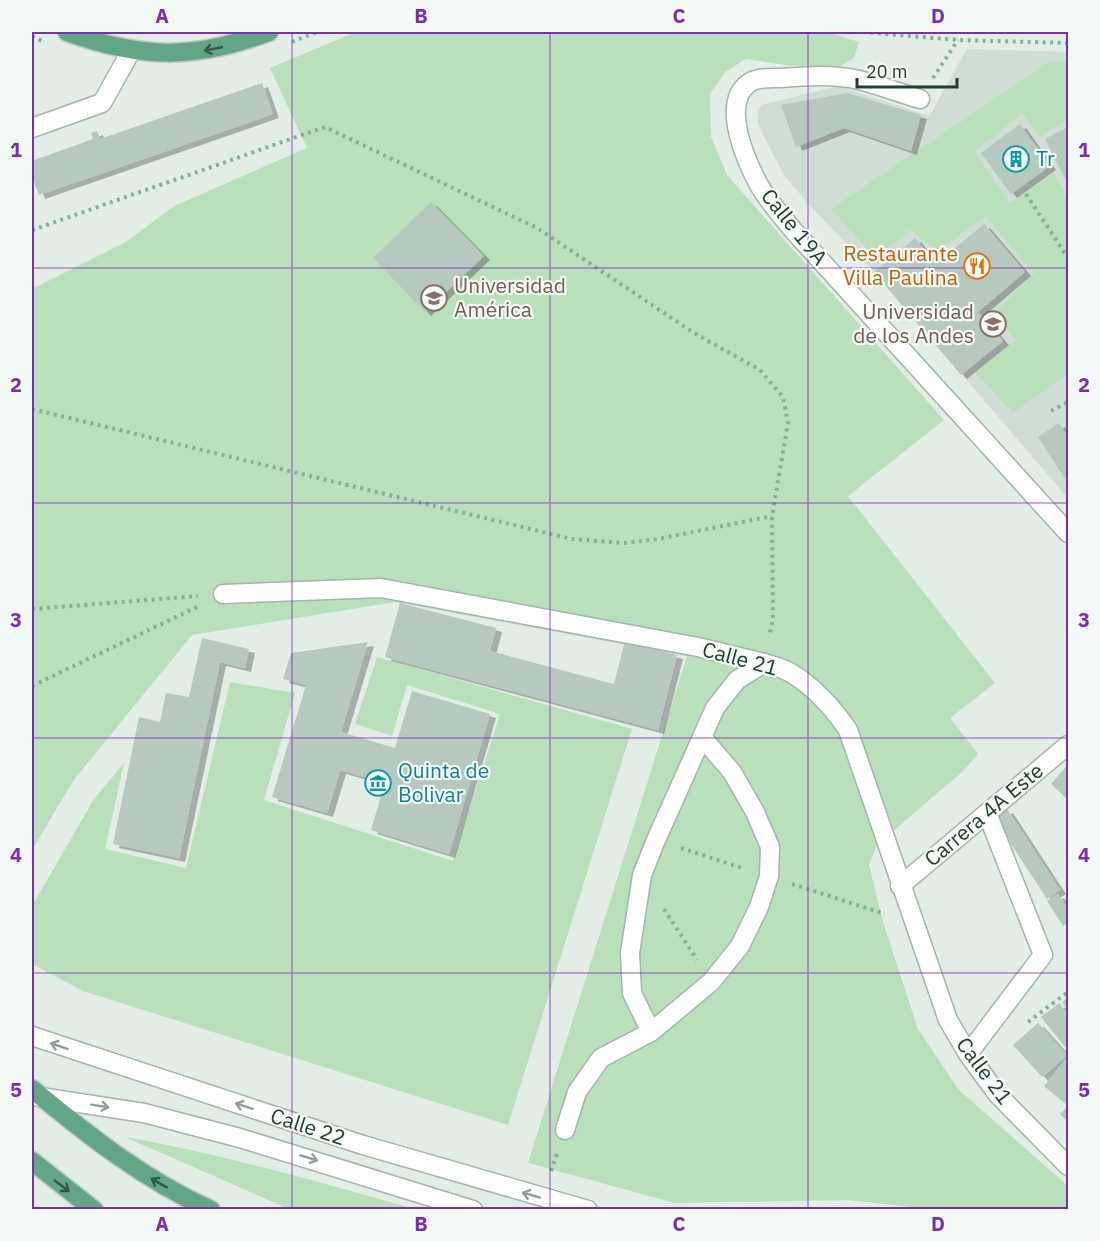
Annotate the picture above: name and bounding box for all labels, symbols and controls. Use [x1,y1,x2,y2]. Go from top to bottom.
text: A [155,2,169,29]
text: B [414,2,428,29]
text: C [672,2,686,29]
text: D [931,2,945,29]
one-way arrow [204,44,223,55]
scale bar [857,51,958,89]
text: 20 m [866,60,908,83]
text: 1 [10,136,22,163]
text: 1 [1078,136,1090,163]
building icon: Tr [1001,144,1031,174]
place label: Tr [1036,144,1055,172]
street label: Calle 19A [755,182,834,270]
place label: Restaurante Villa Paulina [843,239,958,291]
restaurant icon: Restaurante Villa Paulina [962,251,992,281]
place label: Universidad América [454,271,566,323]
school or university icon: Universidad América [419,283,449,313]
place label: Universidad de los Andes [853,297,974,349]
school or university icon: Universidad de los Andes [978,309,1008,339]
text: 2 [10,371,22,398]
text: 2 [1078,371,1090,398]
text: 3 [10,606,22,633]
text: 3 [1078,606,1090,633]
street label: Calle 21 [699,635,781,682]
place label: Quinta de Bolivar [398,756,489,808]
street label: Carrera 4A Este [918,756,1049,872]
museum icon: Quinta de Bolivar [363,768,393,798]
text: 4 [10,841,22,868]
text: 4 [1078,841,1090,868]
street label: Calle 21 [950,1031,1019,1110]
one-way arrow [50,1039,69,1050]
text: 5 [10,1076,22,1103]
text: 5 [1078,1076,1090,1103]
one-way arrow [89,1100,109,1111]
one-way arrow [235,1100,254,1111]
street label: Calle 22 [267,1101,349,1151]
one-way arrow [299,1153,318,1164]
one-way arrow [151,1177,169,1188]
one-way arrow [54,1180,70,1192]
one-way arrow [522,1189,541,1200]
text: A [155,1210,169,1237]
text: B [414,1210,428,1237]
text: C [672,1210,686,1237]
text: D [931,1210,945,1237]

